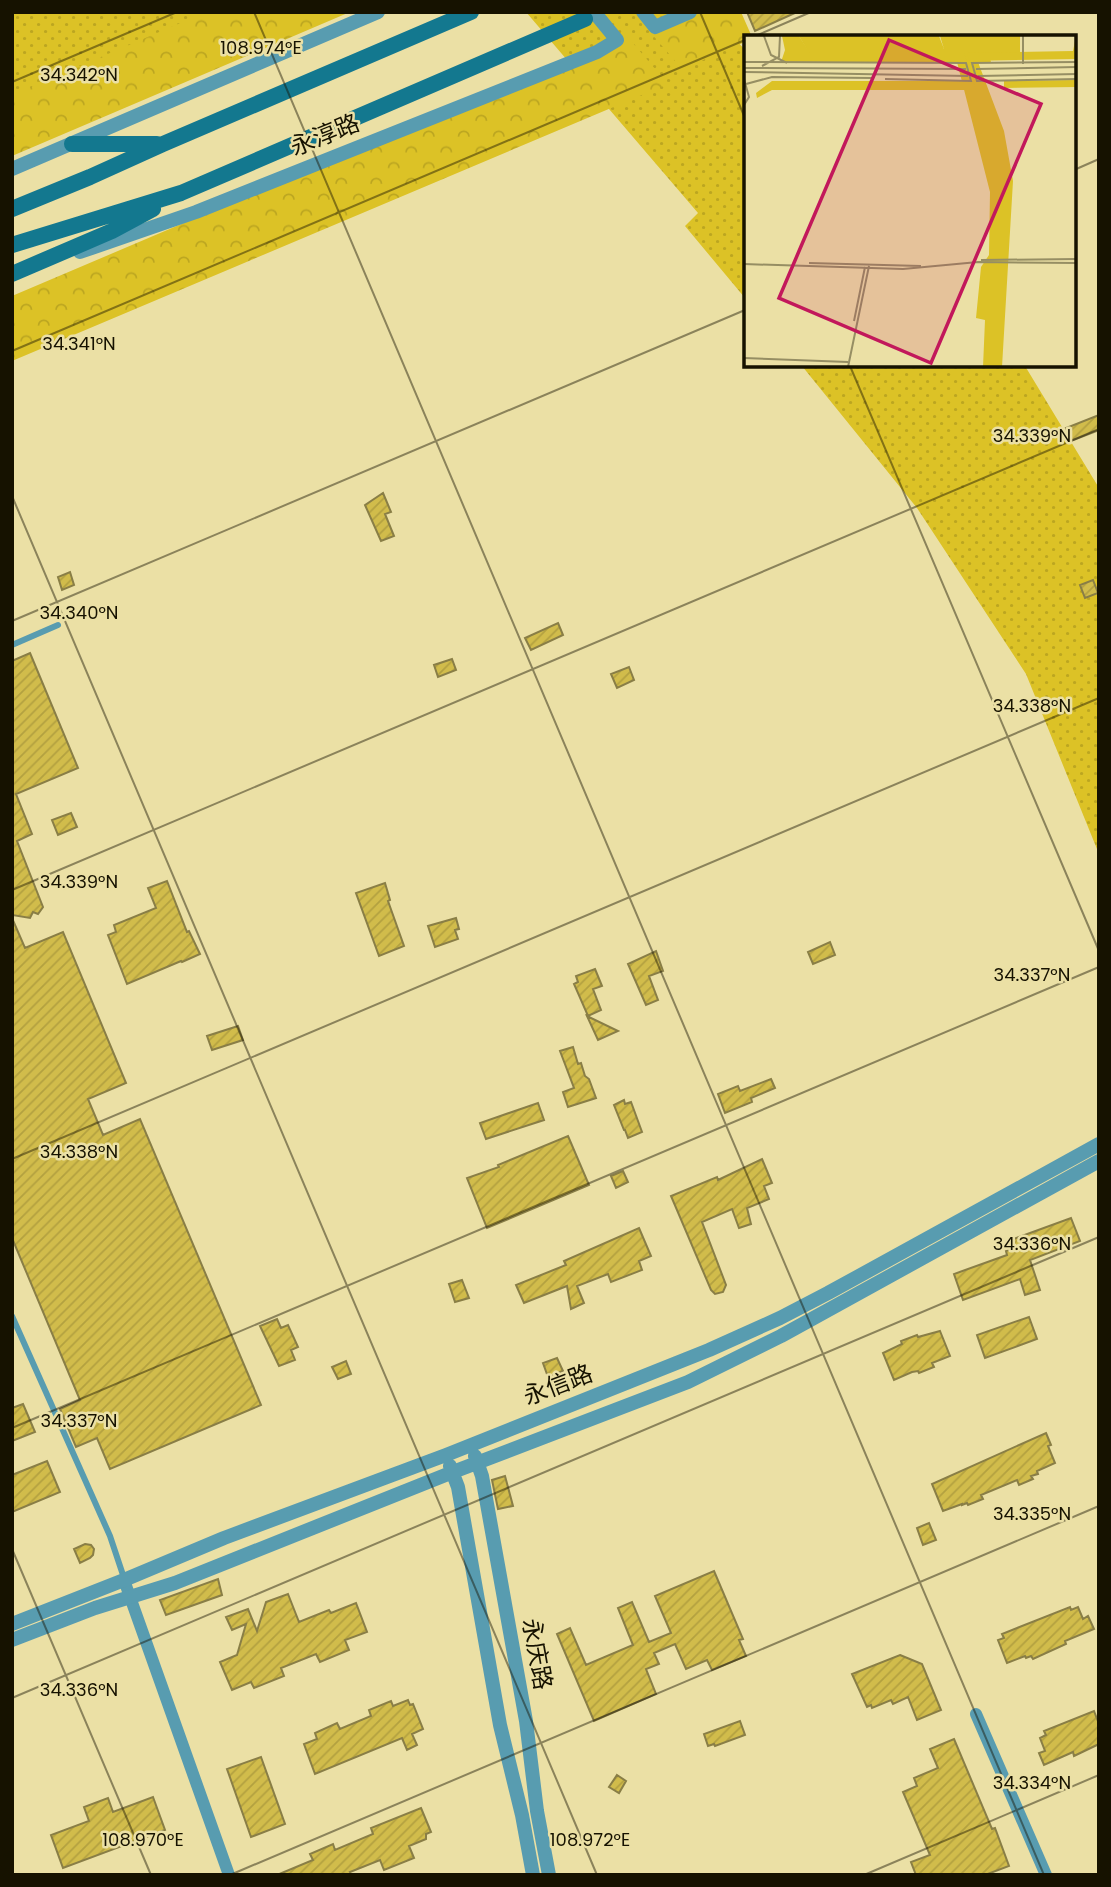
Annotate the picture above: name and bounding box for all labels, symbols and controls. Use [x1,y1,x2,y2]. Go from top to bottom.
text: 108.974°E [220,35,302,60]
inset map [744,35,1076,368]
text: 34.342°N [40,62,118,87]
street label: 永淳路 [285,106,364,163]
text: 34.341°N [42,331,116,356]
text: 34.339°N [993,423,1071,448]
text: 34.340°N [40,600,118,625]
text: 34.338°N [993,693,1071,718]
text: 34.339°N [40,869,118,894]
text: 34.337°N [994,962,1070,987]
text: 34.338°N [40,1139,118,1164]
text: 34.336°N [993,1231,1071,1256]
street label: 永信路 [518,1356,597,1413]
text: 34.337°N [41,1408,117,1433]
text: 34.335°N [993,1501,1071,1526]
street label: 永庆路 [515,1616,560,1692]
text: 34.336°N [40,1677,118,1702]
text: 34.334°N [993,1770,1071,1795]
text: 108.970°E [102,1827,184,1852]
text: 108.972°E [550,1827,630,1852]

